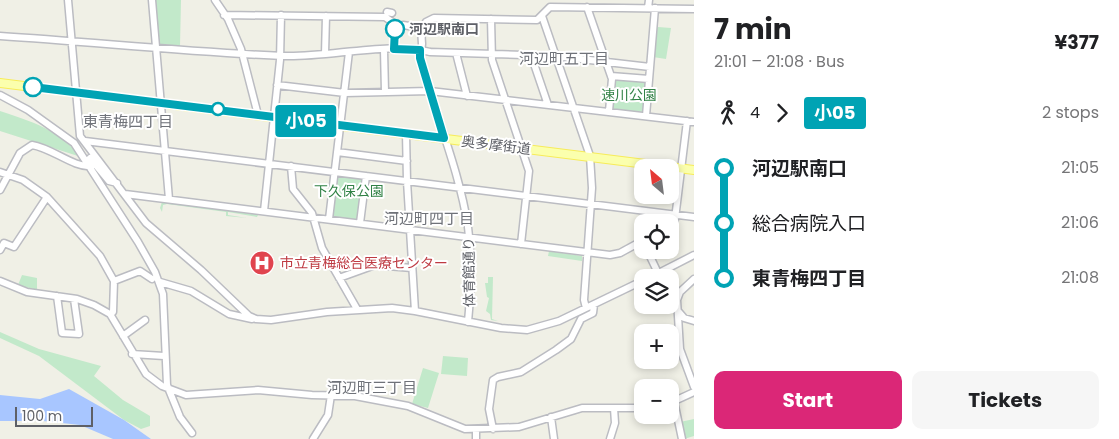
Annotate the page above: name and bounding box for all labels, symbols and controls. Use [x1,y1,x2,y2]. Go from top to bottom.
text: 7 min [714,10,792,49]
marker: 河辺駅南口 [385,19,405,39]
place label: 河辺駅南口 [409,19,479,39]
text: ¥377 [1054,29,1099,56]
district label: 河辺町五丁目 [519,48,609,69]
text: 21:01 – 21:08 · Bus [714,50,844,73]
unlabelled marker [23,77,43,97]
park label: 速川公園 [601,85,657,105]
icon: walk [714,99,742,127]
icon: forward [768,99,796,127]
text: 小05 [814,100,856,125]
text: 4 [750,101,760,124]
text: 2 stops [1042,101,1099,124]
unlabelled marker [211,102,225,116]
line badge: 小05 [277,105,335,137]
text: 小05 [285,108,327,133]
district label: 東青梅四丁目 [83,111,173,132]
street label: 奥多摩街道 [460,131,532,159]
text: 河辺駅南口 [752,155,847,182]
text: 21:05 [1061,156,1099,179]
north arrow [634,159,679,204]
map controls [634,159,679,424]
park label: 下久保公園 [314,181,384,201]
district label: 河辺町四丁目 [384,208,474,229]
text: 総合病院入口 [752,210,866,237]
text: 21:06 [1061,211,1099,234]
button: locate [634,214,679,259]
street label: 体育館通り [458,237,480,307]
hospital icon: 市立青梅総合医療センター [249,250,275,276]
place label: 市立青梅総合医療センター [280,253,448,273]
text: 東青梅四丁目 [752,265,866,292]
text: 21:08 [1061,266,1099,289]
button: layers [634,269,679,314]
button: + [634,324,679,369]
button: Start [714,371,902,429]
button: Tickets [912,371,1099,429]
district label: 河辺町三丁目 [327,377,417,398]
button: − [634,379,679,424]
scale bar [15,404,92,427]
text: 100 m [22,406,62,426]

